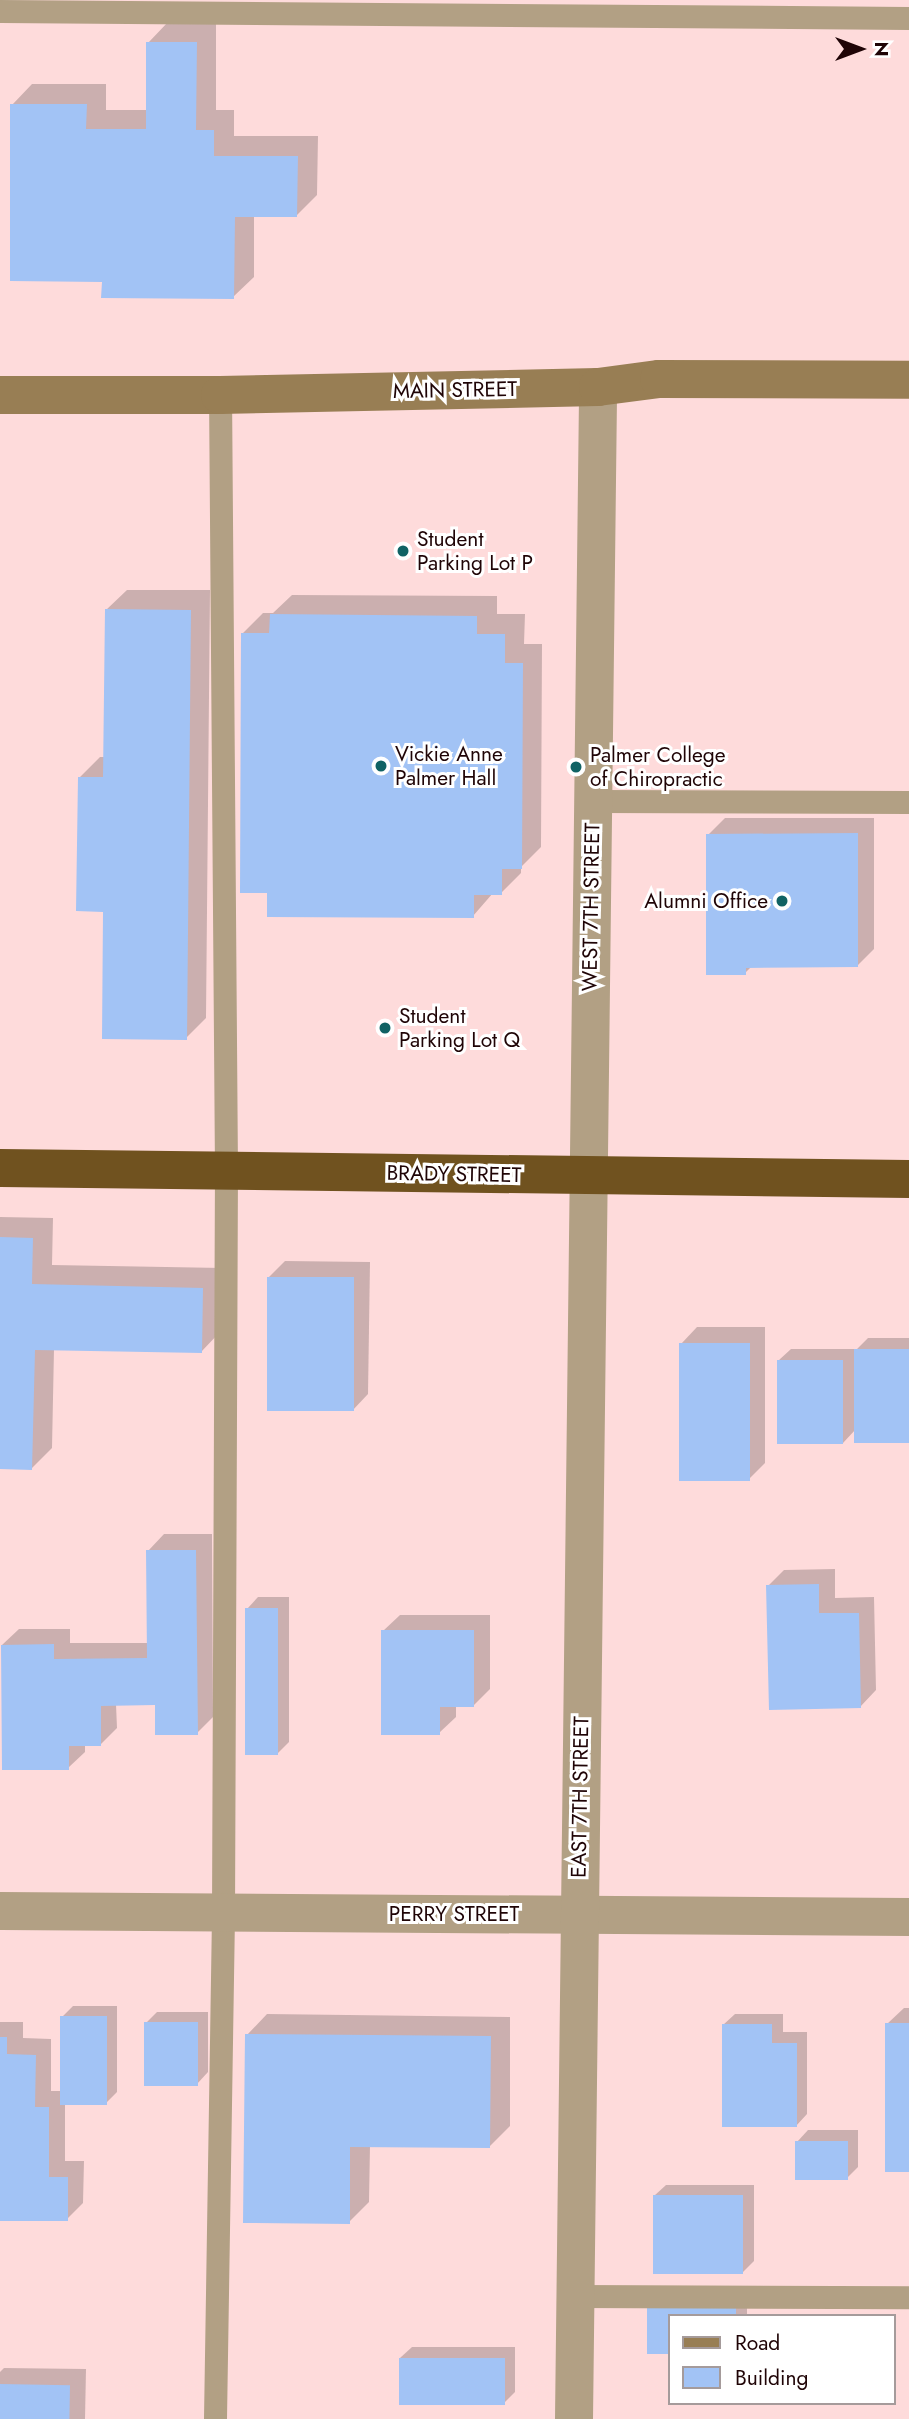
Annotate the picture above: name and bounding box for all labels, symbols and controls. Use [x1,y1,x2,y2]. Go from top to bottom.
north arrow [825,14,895,84]
text: N [868,41,895,57]
street label: MAIN STREET [393,376,517,404]
place label: Student Parking Lot P [417,526,533,576]
marker: Student Parking Lot P [395,543,411,559]
place label: Vickie Anne Palmer Hall [395,741,503,791]
place label: Palmer College of Chiropractic [590,742,726,792]
marker: Vickie Anne Palmer Hall [373,758,389,774]
marker: Palmer College of Chiropractic [568,759,584,775]
street label: WEST 7TH STREET [577,822,605,992]
place label: Alumni Office [644,888,768,914]
marker: Alumni Office [774,893,790,909]
place label: Student Parking Lot Q [399,1003,520,1053]
marker: Student Parking Lot Q [377,1020,393,1036]
street label: BRADY STREET [386,1160,522,1188]
street label: EAST 7TH STREET [566,1716,594,1878]
street label: PERRY STREET [389,1901,519,1927]
legend [668,2314,895,2405]
text: Road [735,2328,780,2358]
text: Building [735,2363,808,2393]

